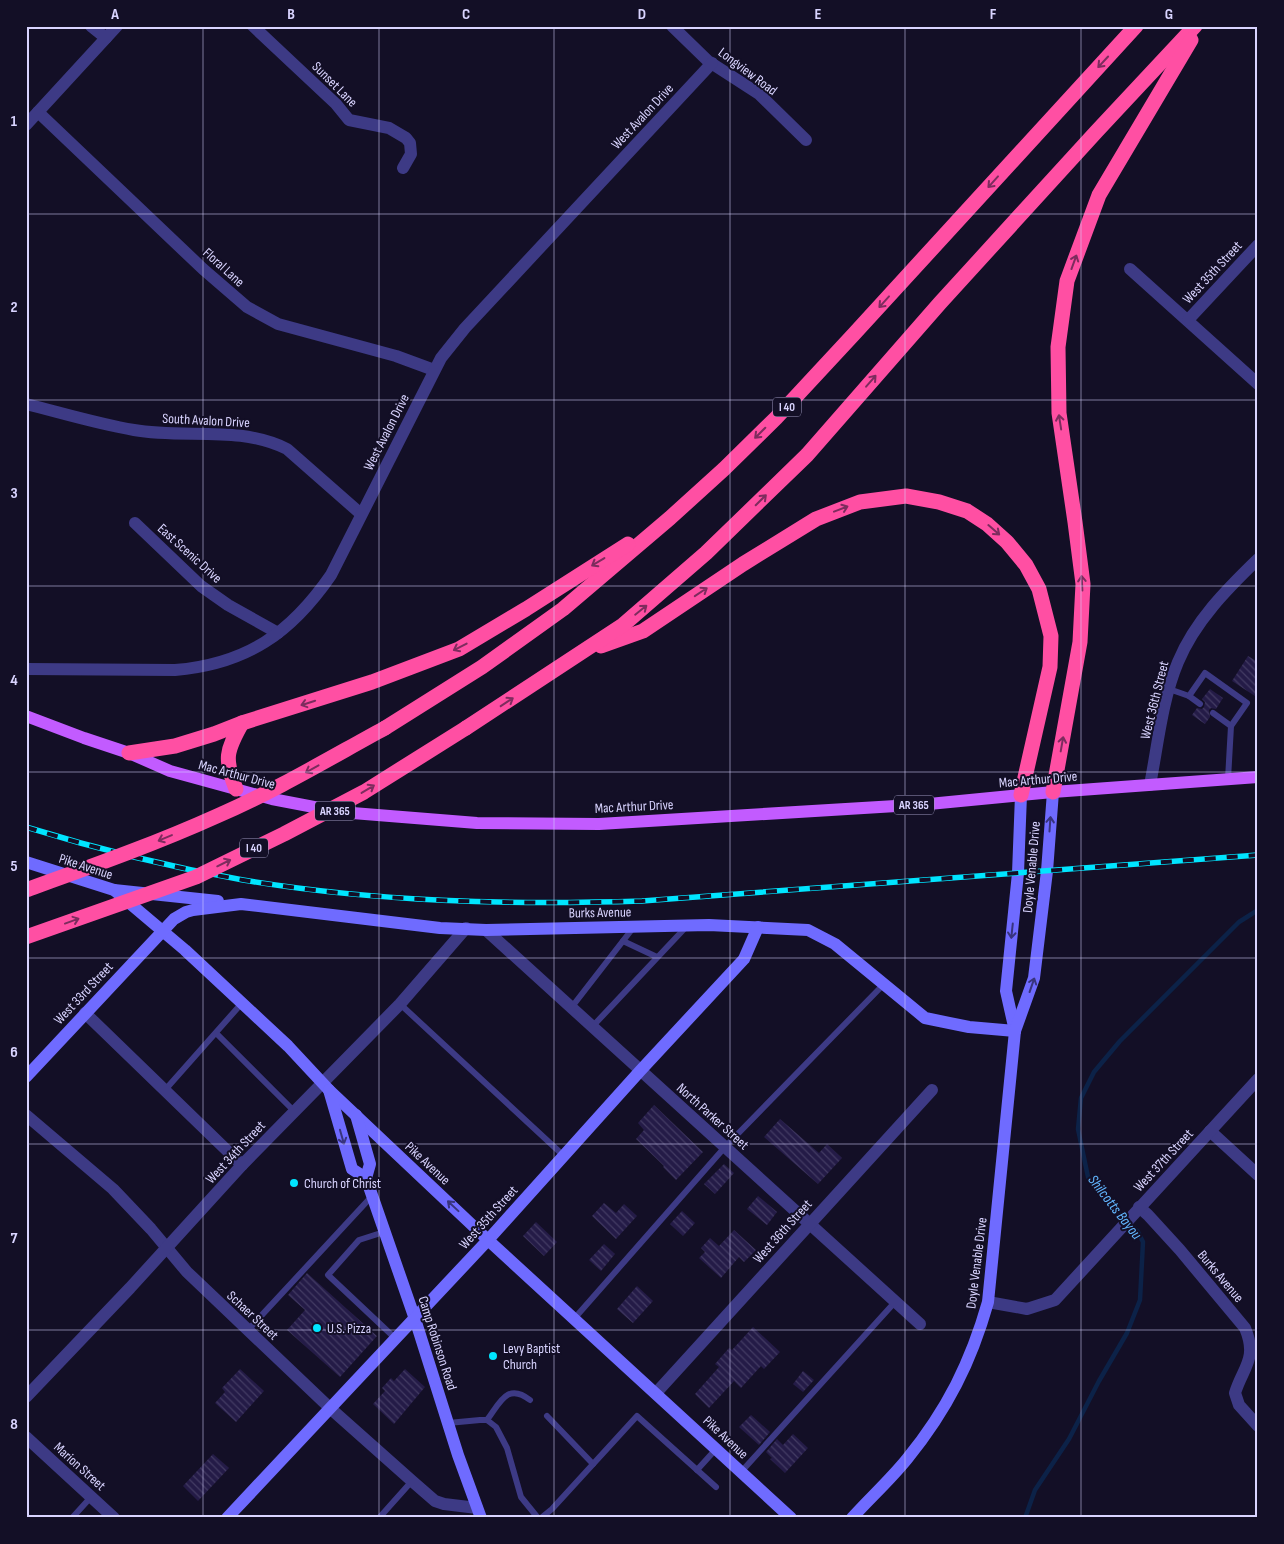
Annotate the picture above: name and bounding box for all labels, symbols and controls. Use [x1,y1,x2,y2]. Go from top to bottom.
text: A [110,5,119,24]
text: B [287,5,295,24]
text: C [462,5,470,24]
text: D [638,5,646,24]
text: E [815,5,822,24]
text: F [990,5,997,24]
text: G [1165,5,1173,24]
street label: Longview Road [715,44,781,99]
one-way arrow [1097,56,1109,68]
street label: Sunset Lane [308,58,361,111]
street label: West Avalon Drive [608,80,677,153]
text: 1 [11,112,18,131]
one-way arrow [987,175,999,188]
street label: West 35th Street [1179,237,1246,307]
street label: Floral Lane [199,244,248,290]
one-way arrow [1070,255,1079,270]
one-way arrow [878,296,890,309]
text: 2 [10,298,18,317]
one-way arrow [865,374,877,387]
street label: West Avalon Drive [360,391,413,473]
road number: I 40 [773,398,801,417]
street label: South Avalon Drive [162,410,250,431]
one-way arrow [1055,415,1065,431]
one-way arrow [754,427,767,439]
text: 3 [10,484,18,503]
one-way arrow [755,494,767,506]
one-way arrow [833,504,848,513]
street label: East Scenic Drive [154,520,225,587]
one-way arrow [987,524,1000,535]
one-way arrow [592,557,606,567]
one-way arrow [1077,576,1086,592]
one-way arrow [694,587,708,597]
one-way arrow [634,604,647,615]
one-way arrow [453,642,468,652]
street label: West 36th Street [1137,659,1172,741]
text: 4 [10,671,18,690]
one-way arrow [500,696,514,706]
one-way arrow [300,698,316,708]
one-way arrow [1057,736,1067,752]
street label: Mac Arthur Drive [197,756,277,793]
one-way arrow [305,764,319,774]
street label: Mac Arthur Drive [998,768,1078,791]
one-way arrow [361,783,375,793]
street label: Mac Arthur Drive [594,796,674,817]
road number: AR 365 [894,796,934,814]
road number: AR 365 [315,801,355,820]
one-way arrow [1046,816,1055,832]
street label: Doyle Venable Drive [1019,820,1044,914]
one-way arrow [158,834,173,844]
road number: I 40 [240,838,268,858]
street label: Pike Avenue [57,850,115,883]
text: 5 [10,857,18,876]
one-way arrow [216,858,231,867]
street label: Burks Avenue [568,903,632,922]
one-way arrow [64,916,80,925]
one-way arrow [1007,923,1017,939]
street label: West 33rd Street [50,959,117,1028]
one-way arrow [1027,978,1037,994]
text: 6 [10,1043,18,1062]
street label: North Parker Street [673,1080,752,1153]
street label: West 34th Street [202,1117,269,1187]
street label: West 37th Street [1130,1125,1197,1195]
one-way arrow [338,1129,348,1145]
street label: Pike Avenue [401,1138,454,1189]
water label: Shilcotts Bayou [1083,1171,1146,1244]
place label: Church of Christ [304,1175,381,1192]
marker: Church of Christ [288,1177,300,1189]
street label: West 35th Street [455,1182,521,1253]
street label: West 36th Street [749,1196,815,1267]
one-way arrow [446,1200,459,1212]
street label: Doyle Venable Drive [962,1216,991,1310]
text: 7 [11,1229,18,1248]
street label: Burks Avenue [1194,1247,1247,1306]
street label: Schaer Street [223,1287,282,1344]
street label: Camp Robinson Road [414,1294,461,1392]
place label: U.S. Pizza [327,1320,371,1337]
marker: U.S. Pizza [311,1322,323,1334]
place label: Levy Baptist Church [503,1340,560,1373]
marker: Levy Baptist Church [487,1350,499,1362]
street label: Pike Avenue [699,1412,752,1463]
text: 8 [10,1415,18,1434]
street label: Marion Street [50,1439,109,1494]

